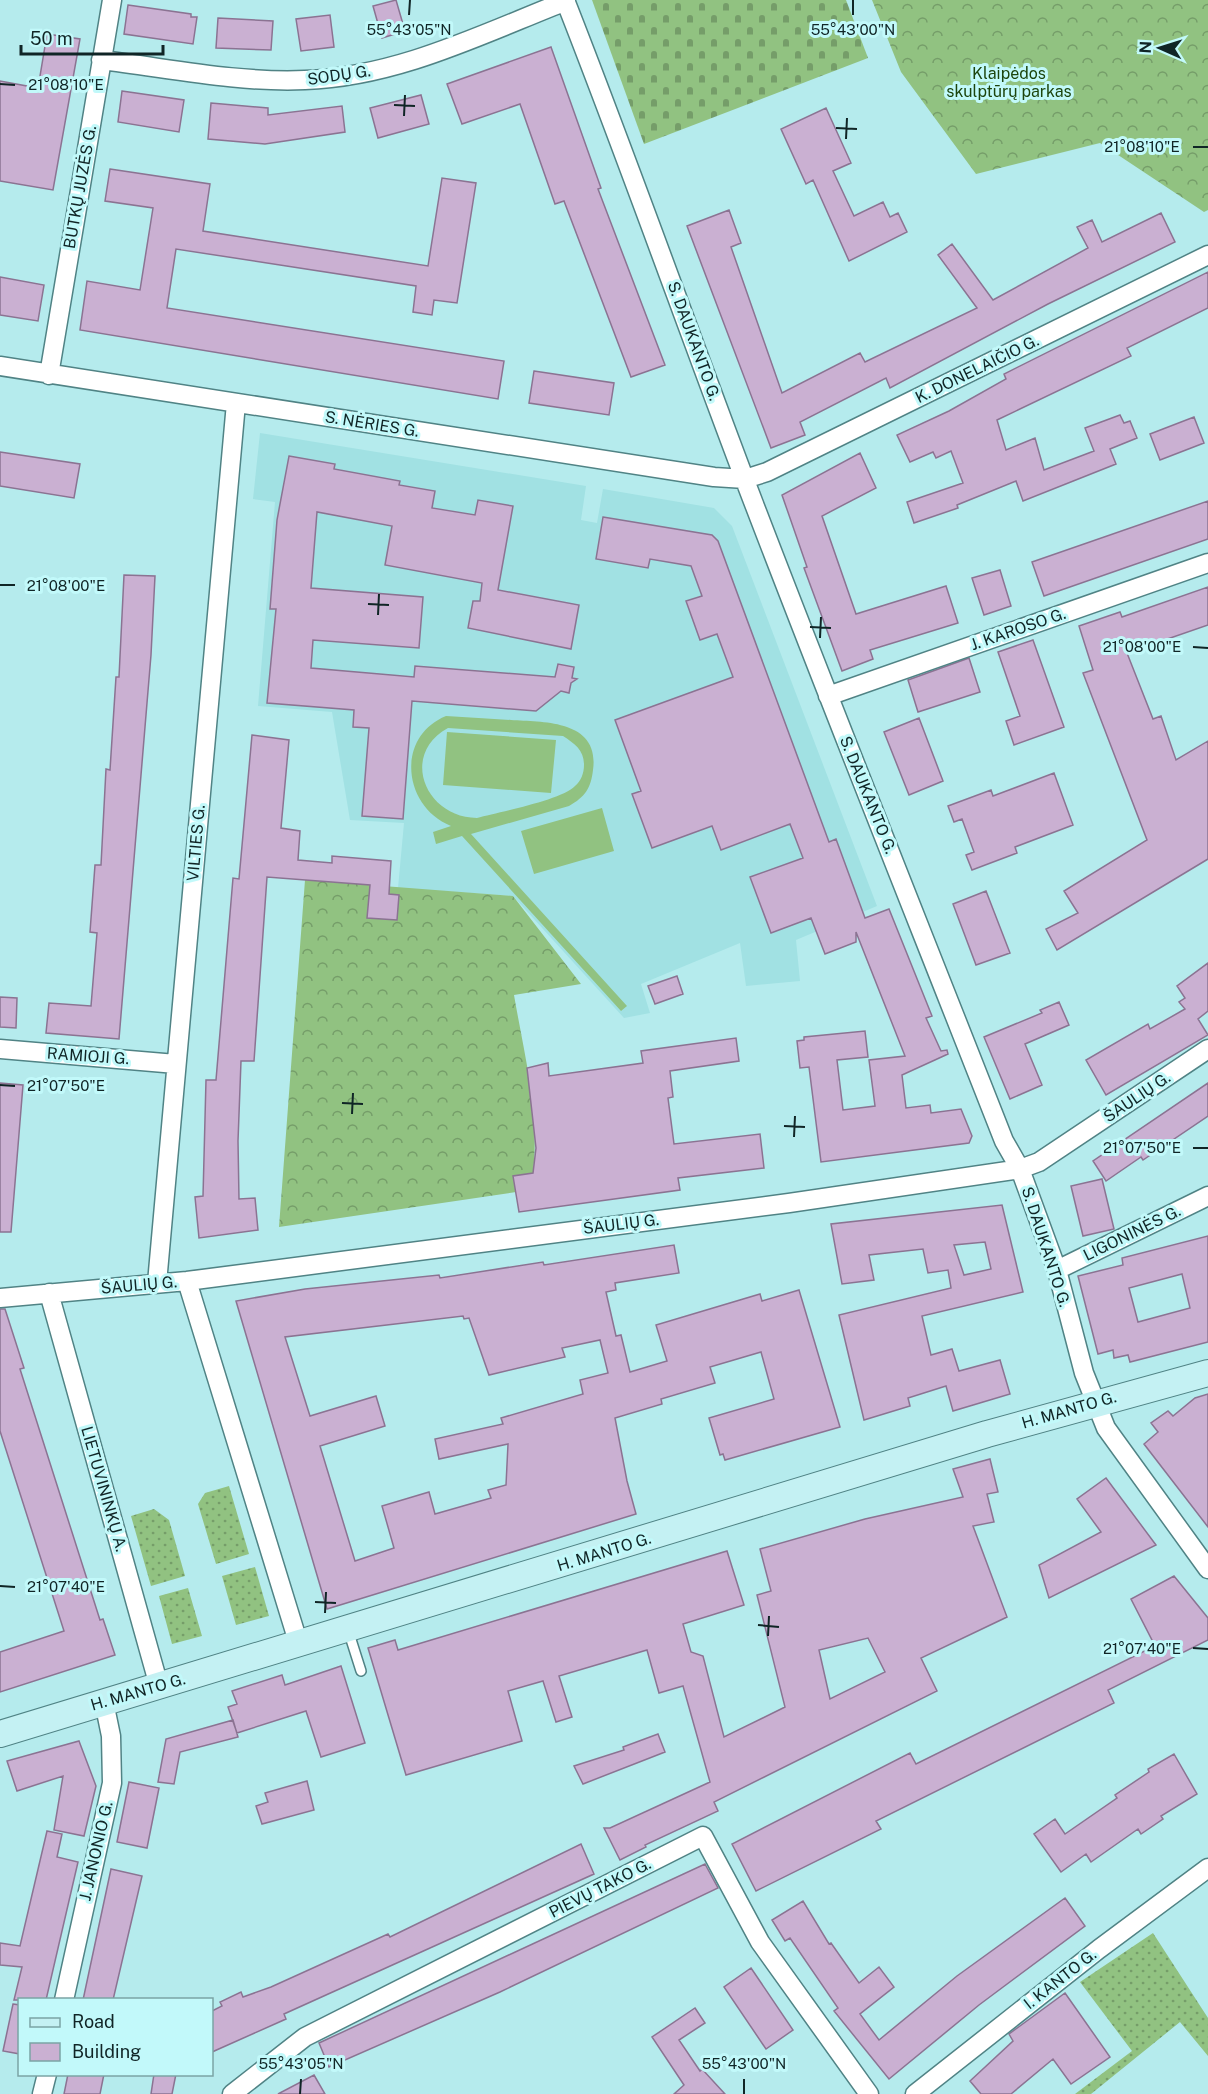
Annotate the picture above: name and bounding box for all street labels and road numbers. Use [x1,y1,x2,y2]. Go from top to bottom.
street label: SODŲ G. [306,61,372,89]
street label: BUTKŲ JUZĖS G. [59,124,100,250]
street label: S. DAUKANTO G. [664,279,724,403]
street label: K. DONELAIČIO G. [912,330,1042,407]
street label: S. NĖRIES G. [324,406,421,441]
street label: J. KAROSO G. [968,604,1068,654]
street label: S. DAUKANTO G. [836,733,900,857]
street label: VILTIES G. [183,804,209,882]
street label: RAMIOJI G. [46,1044,130,1068]
street label: ŠAULIŲ G. [1099,1067,1174,1126]
street label: S. DAUKANTO G. [1018,1184,1074,1310]
street label: LIGONINĖS G. [1080,1200,1184,1265]
street label: ŠAULIŲ G. [582,1209,660,1238]
street label: ŠAULIŲ G. [100,1271,178,1298]
street label: H. MANTO G. [1019,1387,1119,1433]
street label: LIETUVININKŲ A. [77,1424,131,1554]
street label: H. MANTO G. [555,1529,653,1575]
street label: H. MANTO G. [88,1669,188,1715]
street label: J. JANONIO G. [75,1799,117,1903]
street label: PIEVŲ TAKO G. [546,1854,654,1922]
street label: I. KANTO G. [1020,1945,1100,2013]

